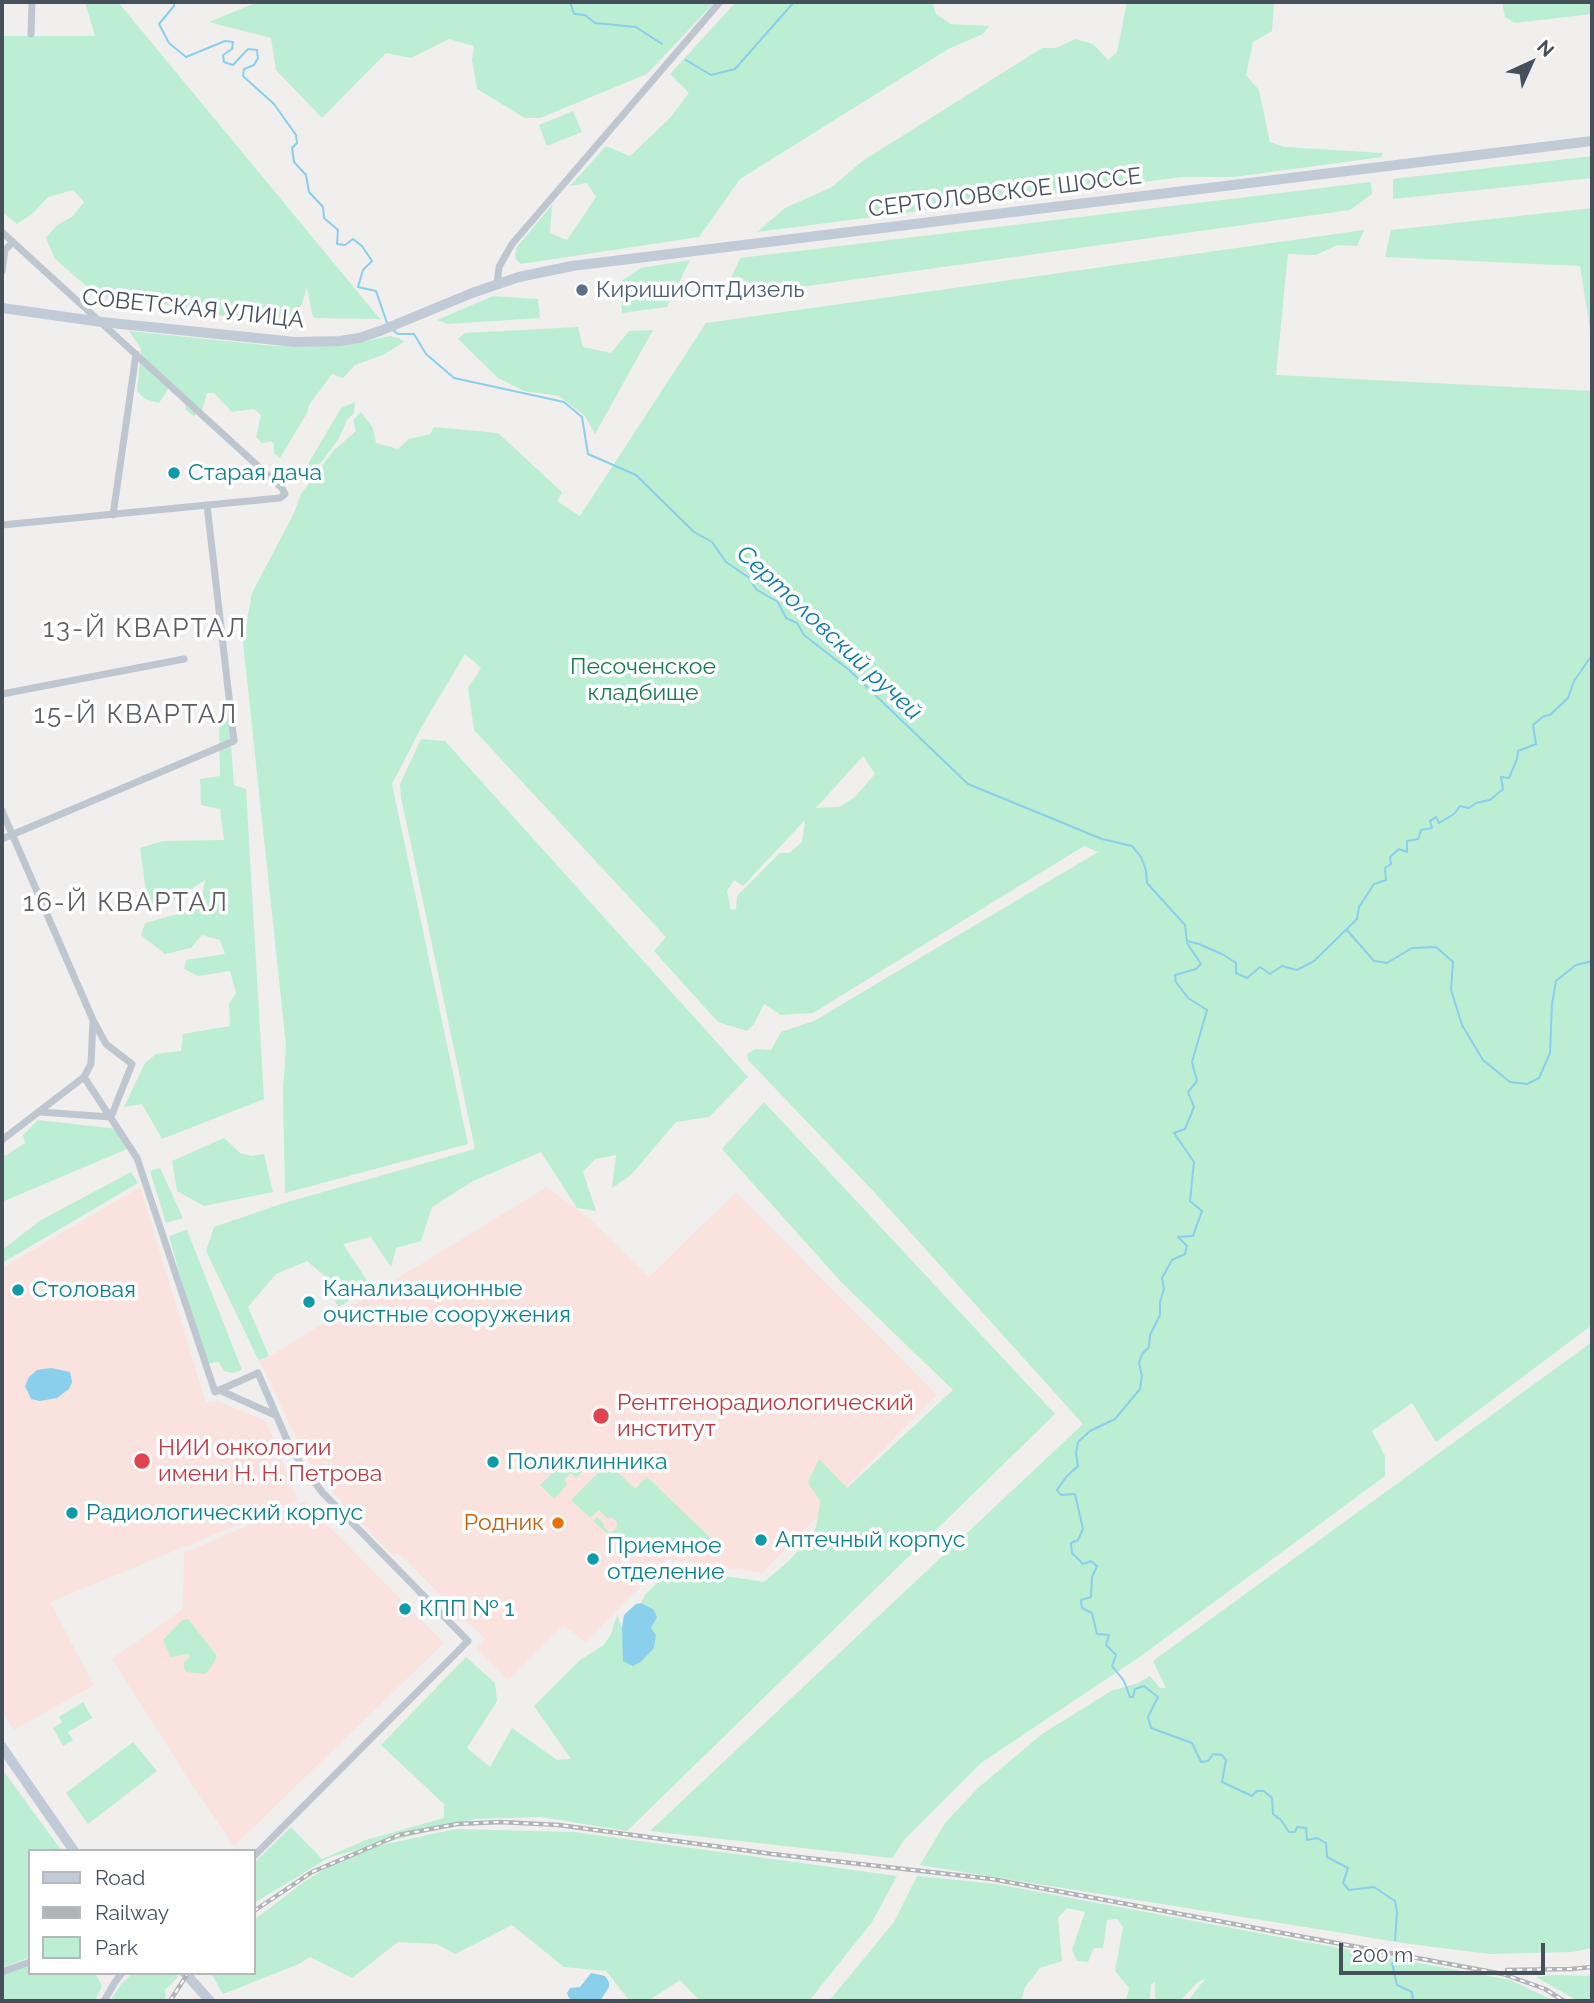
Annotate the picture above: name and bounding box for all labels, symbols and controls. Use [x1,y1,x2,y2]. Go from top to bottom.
north arrow [1496,28,1566,98]
text: N [1533,35,1559,61]
street label: СЕРТОЛОВСКОЕ ШОССЕ [867,163,1143,223]
place label: КиришиОптДизель [596,276,805,304]
marker: КиришиОптДизель [574,282,590,298]
street label: СОВЕТСКАЯ УЛИЦА [81,284,305,334]
place label: Старая дача [188,459,322,487]
marker: Старая дача [166,465,182,481]
water label: Сертоловский ручей [730,539,928,727]
district label: 13-Й КВАРТАЛ [44,613,246,645]
park label: Песоченское кладбище [570,653,716,707]
district label: 15-Й КВАРТАЛ [35,699,237,731]
district label: 16-Й КВАРТАЛ [25,887,227,919]
place label: Канализационные очистные сооружения [323,1275,571,1329]
place label: Столовая [32,1276,136,1304]
marker: Столовая [10,1282,26,1298]
marker: Канализационные очистные сооружения [301,1294,317,1310]
place label: Рентгенорадиологический институт [617,1389,914,1443]
marker: Рентгенорадиологический институт [591,1406,611,1426]
place label: НИИ онкологии имени Н. Н. Петрова [158,1434,382,1488]
place label: Поликлинника [507,1448,667,1476]
marker: НИИ онкологии имени Н. Н. Петрова [132,1451,152,1471]
marker: Поликлинника [485,1454,501,1470]
place label: Радиологический корпус [86,1499,363,1527]
marker: Радиологический корпус [64,1505,80,1521]
place label: Родник [464,1509,544,1537]
marker: Родник [550,1515,566,1531]
place label: Аптечный корпус [775,1526,965,1554]
place label: Приемное отделение [607,1532,724,1586]
marker: Аптечный корпус [753,1532,769,1548]
marker: Приемное отделение [585,1551,601,1567]
place label: КПП № 1 [419,1595,514,1623]
marker: КПП № 1 [397,1601,413,1617]
legend [28,1849,256,1975]
text: Road [95,1865,145,1890]
text: Railway [95,1900,169,1925]
scale bar [1342,1930,1548,1974]
text: Park [95,1935,138,1960]
text: 200 m [1352,1942,1413,1967]

